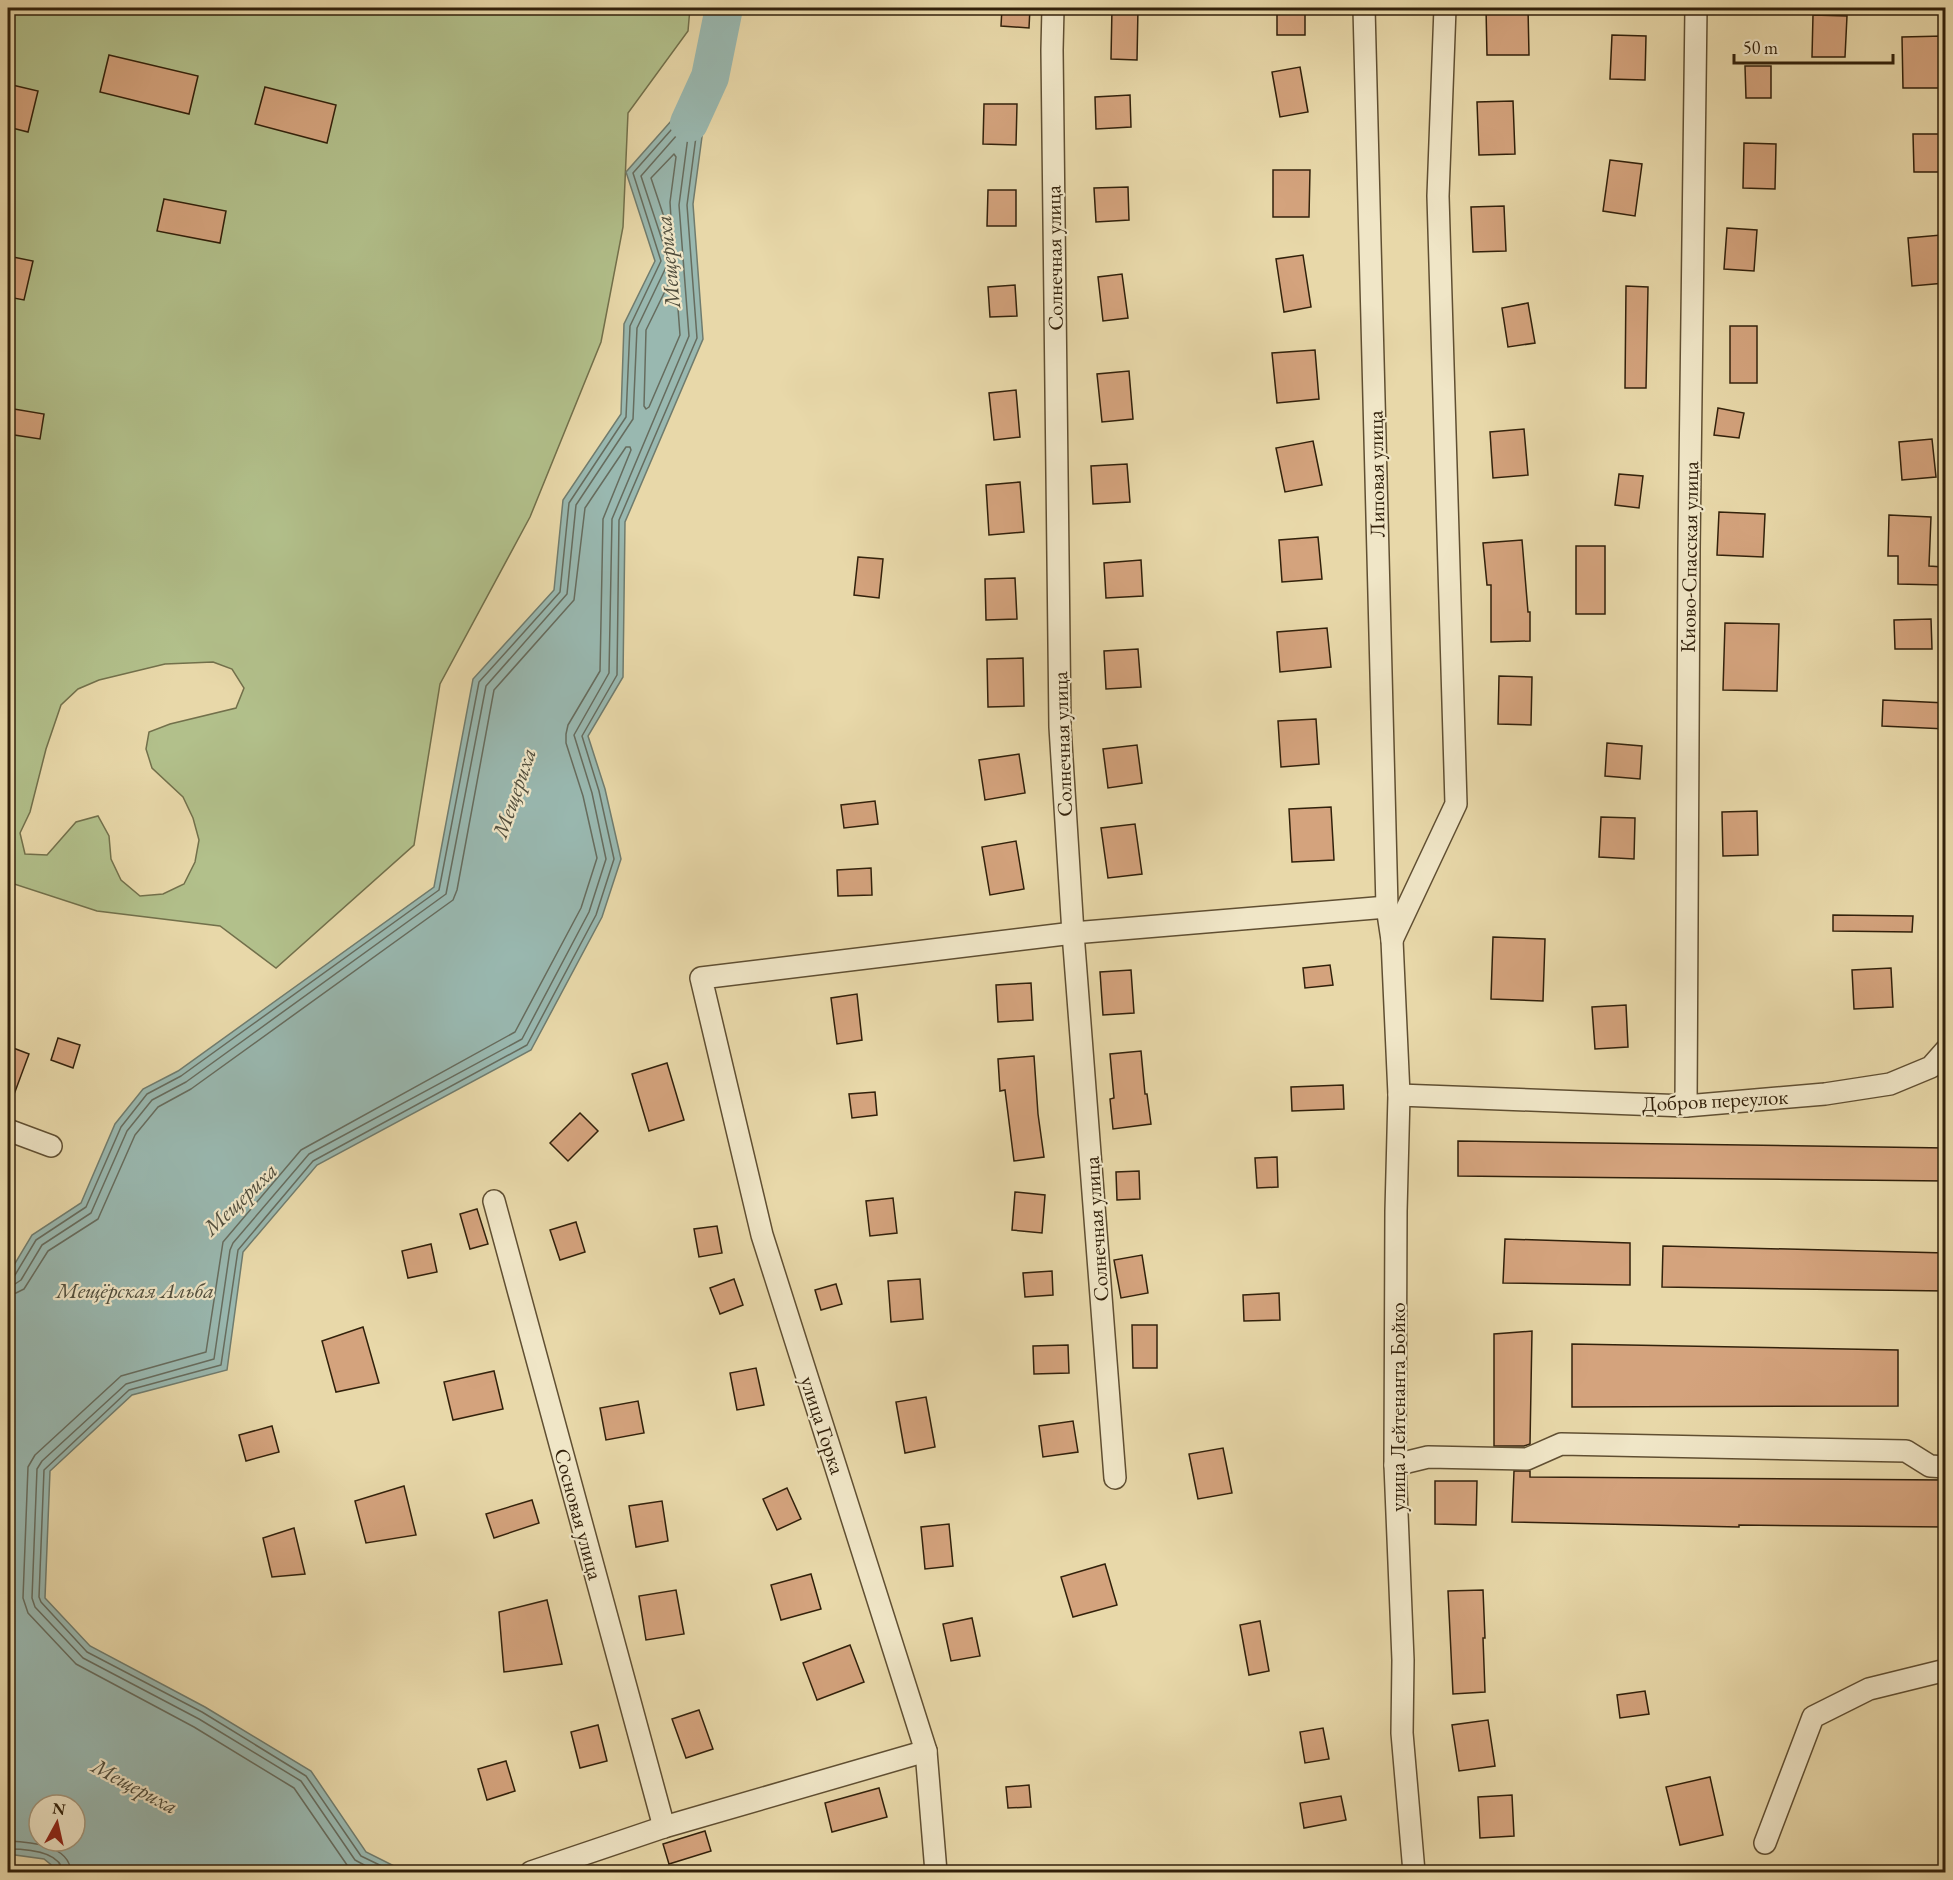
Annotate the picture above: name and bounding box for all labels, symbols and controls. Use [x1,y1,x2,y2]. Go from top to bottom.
scale bar [1734,27,1893,65]
text: 50 m [1743,36,1778,59]
street label: Солнечная улица [1039,184,1069,331]
water label: Мещериха [649,214,688,312]
street label: Липовая улица [1361,410,1391,538]
street label: Киово-Спасская улица [1674,460,1704,653]
street label: Солнечная улица [1046,670,1078,817]
water label: Мещериха [484,744,543,844]
street label: Добров переулок [1641,1083,1789,1117]
street label: Солнечная улица [1077,1155,1115,1302]
water label: Мещериха [195,1156,284,1243]
water label: Мещёрская Альба [54,1276,214,1305]
street label: улица Лейтенанта Бойко [1384,1302,1411,1512]
street label: улица Горка [794,1373,852,1478]
street label: Сосновая улица [549,1445,610,1583]
water label: Мещериха [85,1750,183,1821]
north arrow [27,1793,87,1853]
text: N [51,1797,67,1820]

